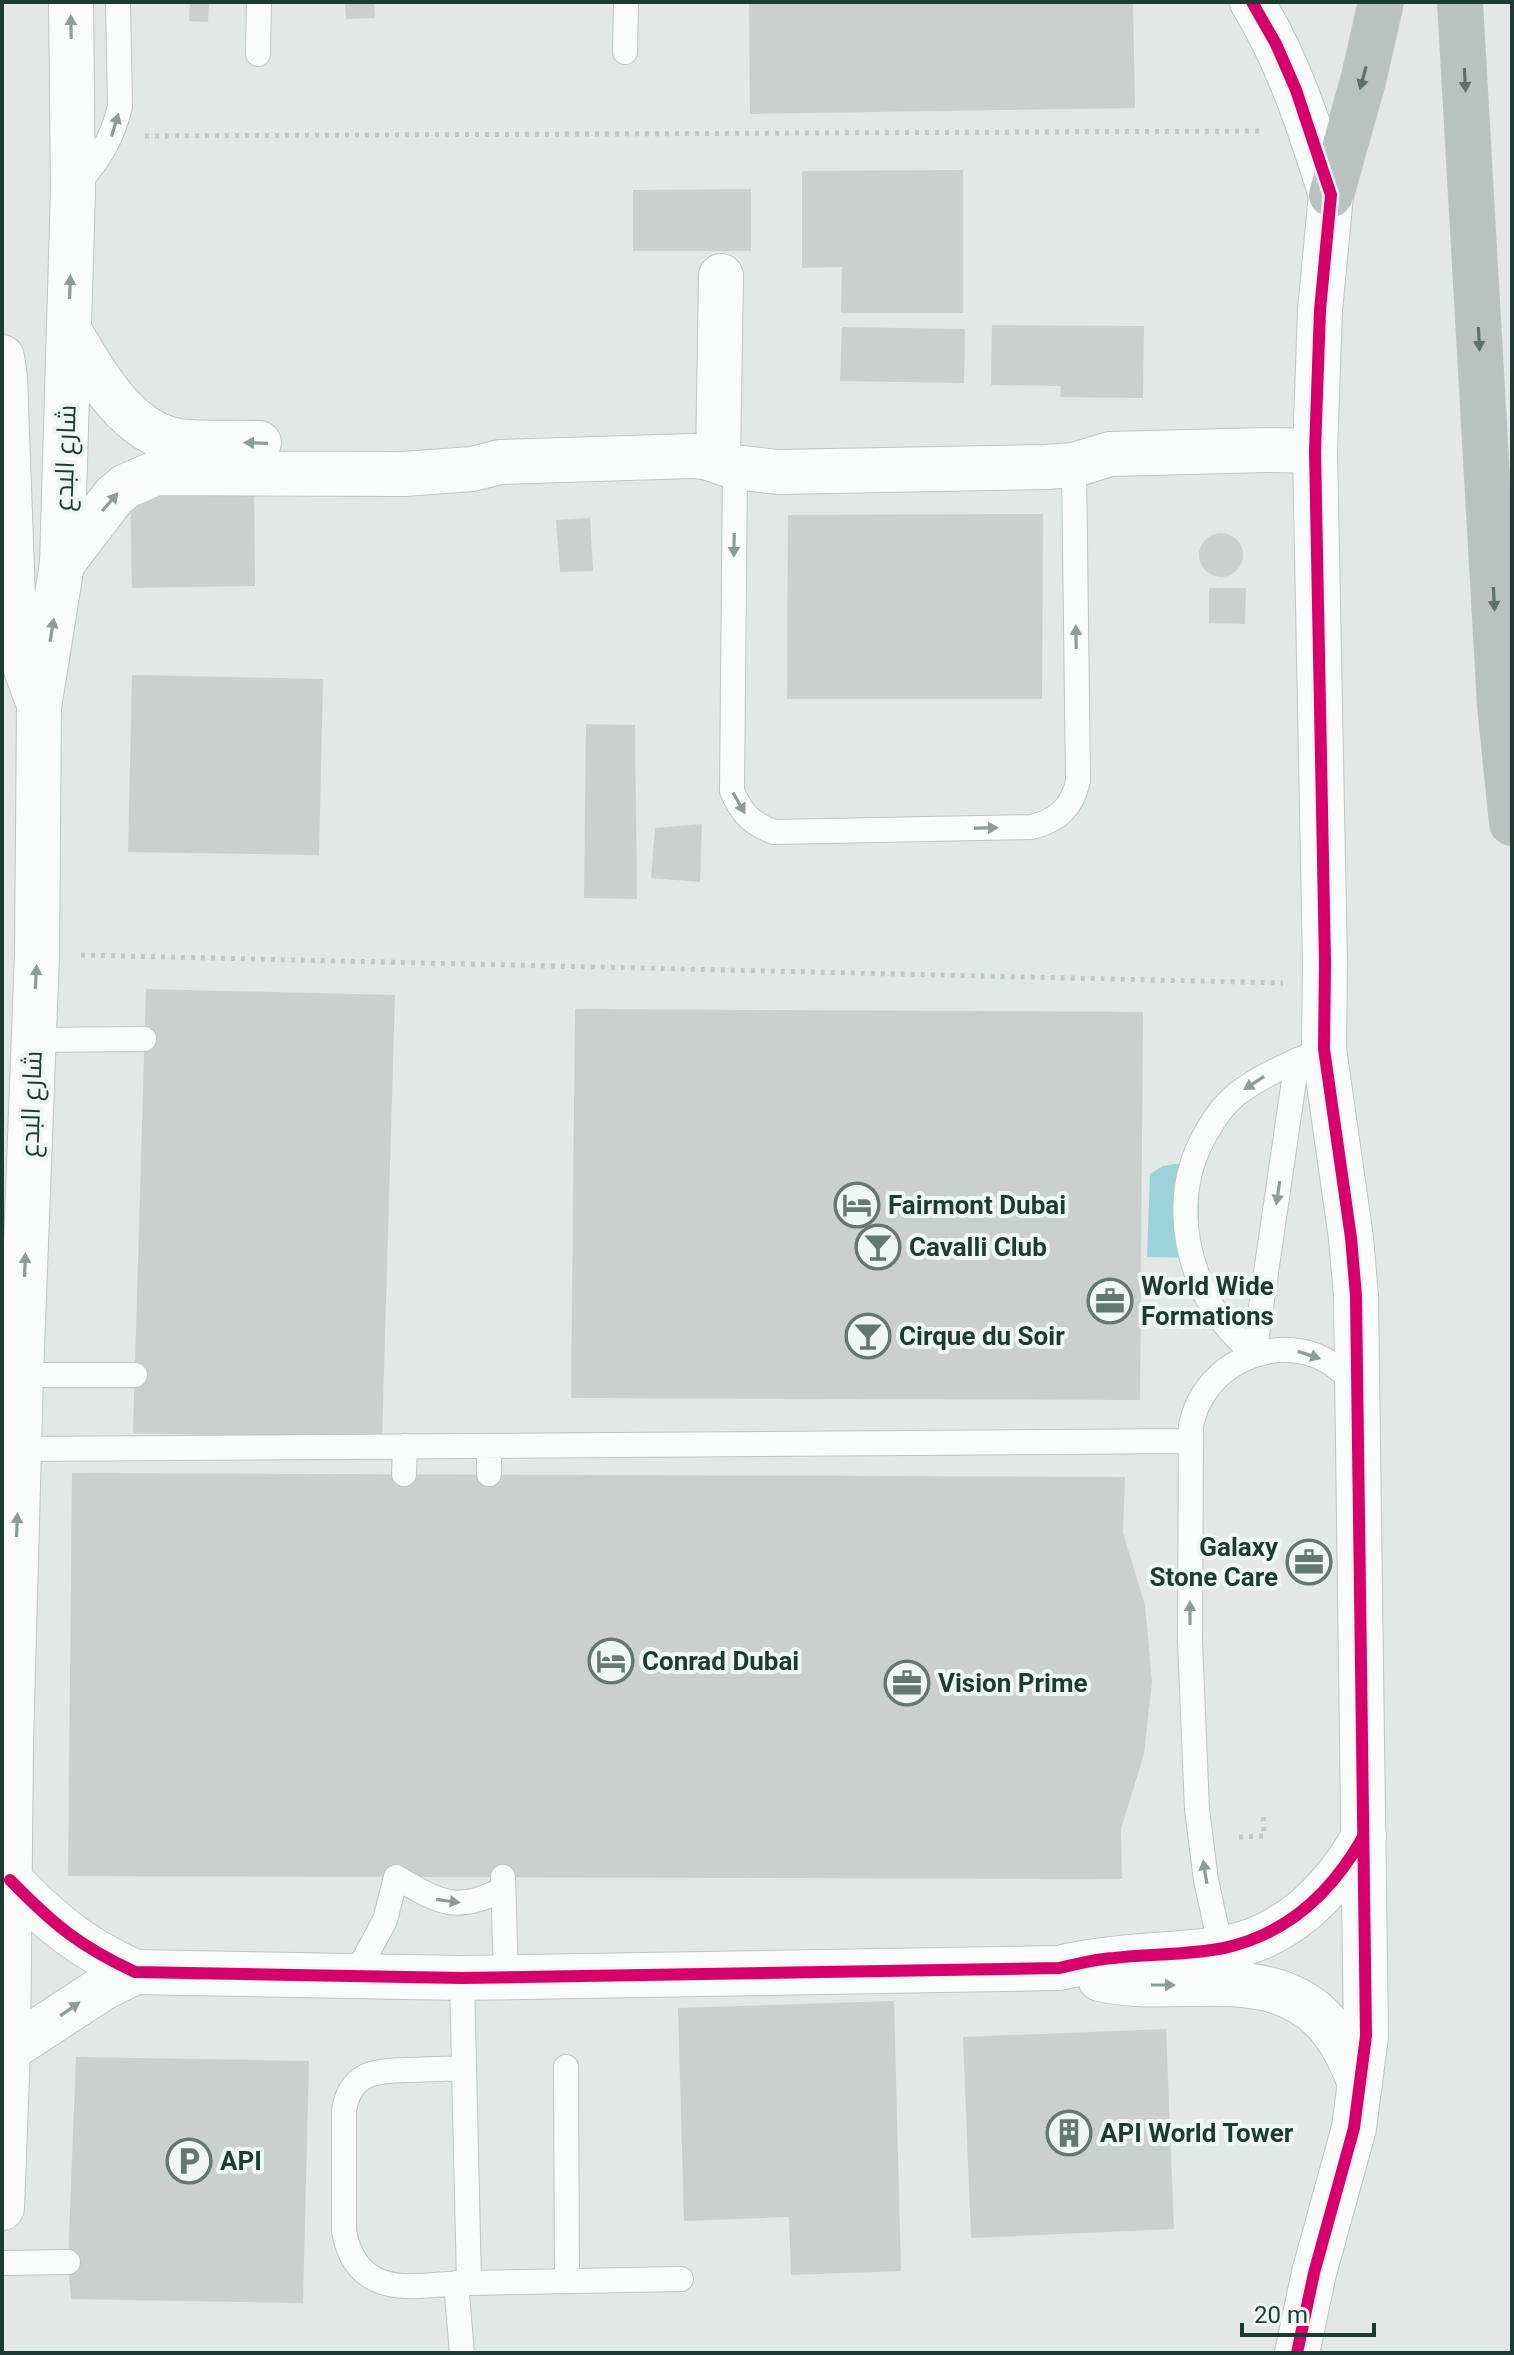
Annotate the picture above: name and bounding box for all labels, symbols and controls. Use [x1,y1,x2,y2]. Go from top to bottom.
one-way arrow [65,14,77,39]
one-way arrow [1357,65,1369,90]
one-way arrow [1458,68,1471,93]
one-way arrow [109,113,122,137]
one-way arrow [64,274,77,299]
one-way arrow [1473,327,1486,352]
street label: شارع البدع [48,404,84,512]
one-way arrow [243,437,268,449]
one-way arrow [101,492,118,512]
one-way arrow [728,533,740,558]
one-way arrow [1488,587,1501,612]
one-way arrow [46,617,59,642]
one-way arrow [1070,624,1082,649]
one-way arrow [732,792,746,814]
one-way arrow [974,821,999,834]
one-way arrow [30,965,43,990]
street label: شارع البدع [14,1050,50,1158]
one-way arrow [1243,1076,1265,1090]
hotel icon: Fairmont Dubai [833,1181,881,1229]
one-way arrow [1271,1181,1283,1206]
place label: Fairmont Dubai [888,1190,1066,1220]
bar icon: Cavalli Club [854,1223,902,1271]
place label: Cavalli Club [909,1232,1047,1262]
one-way arrow [18,1252,31,1277]
place label: World Wide Formations [1141,1271,1274,1331]
office icon: World Wide Formations [1086,1277,1134,1325]
bar icon: Cirque du Soir [844,1312,892,1360]
place label: Cirque du Soir [899,1321,1065,1351]
one-way arrow [1298,1349,1322,1362]
one-way arrow [11,1512,23,1537]
place label: Galaxy Stone Care [1150,1532,1279,1592]
office icon: Galaxy Stone Care [1285,1538,1333,1586]
one-way arrow [1184,1600,1196,1625]
hotel icon: Conrad Dubai [587,1637,635,1685]
place label: Conrad Dubai [642,1646,799,1676]
office icon: Vision Prime [883,1659,931,1707]
place label: Vision Prime [938,1668,1088,1698]
one-way arrow [1198,1859,1211,1884]
one-way arrow [436,1895,461,1908]
one-way arrow [1151,1979,1176,1991]
one-way arrow [60,2002,81,2017]
building icon: API World Tower [1045,2109,1093,2157]
place label: API World Tower [1100,2118,1294,2148]
parking icon: API [165,2137,213,2185]
place label: API [220,2146,262,2176]
scale bar [1242,2287,1374,2337]
text: 20 m [1254,2301,1308,2329]

